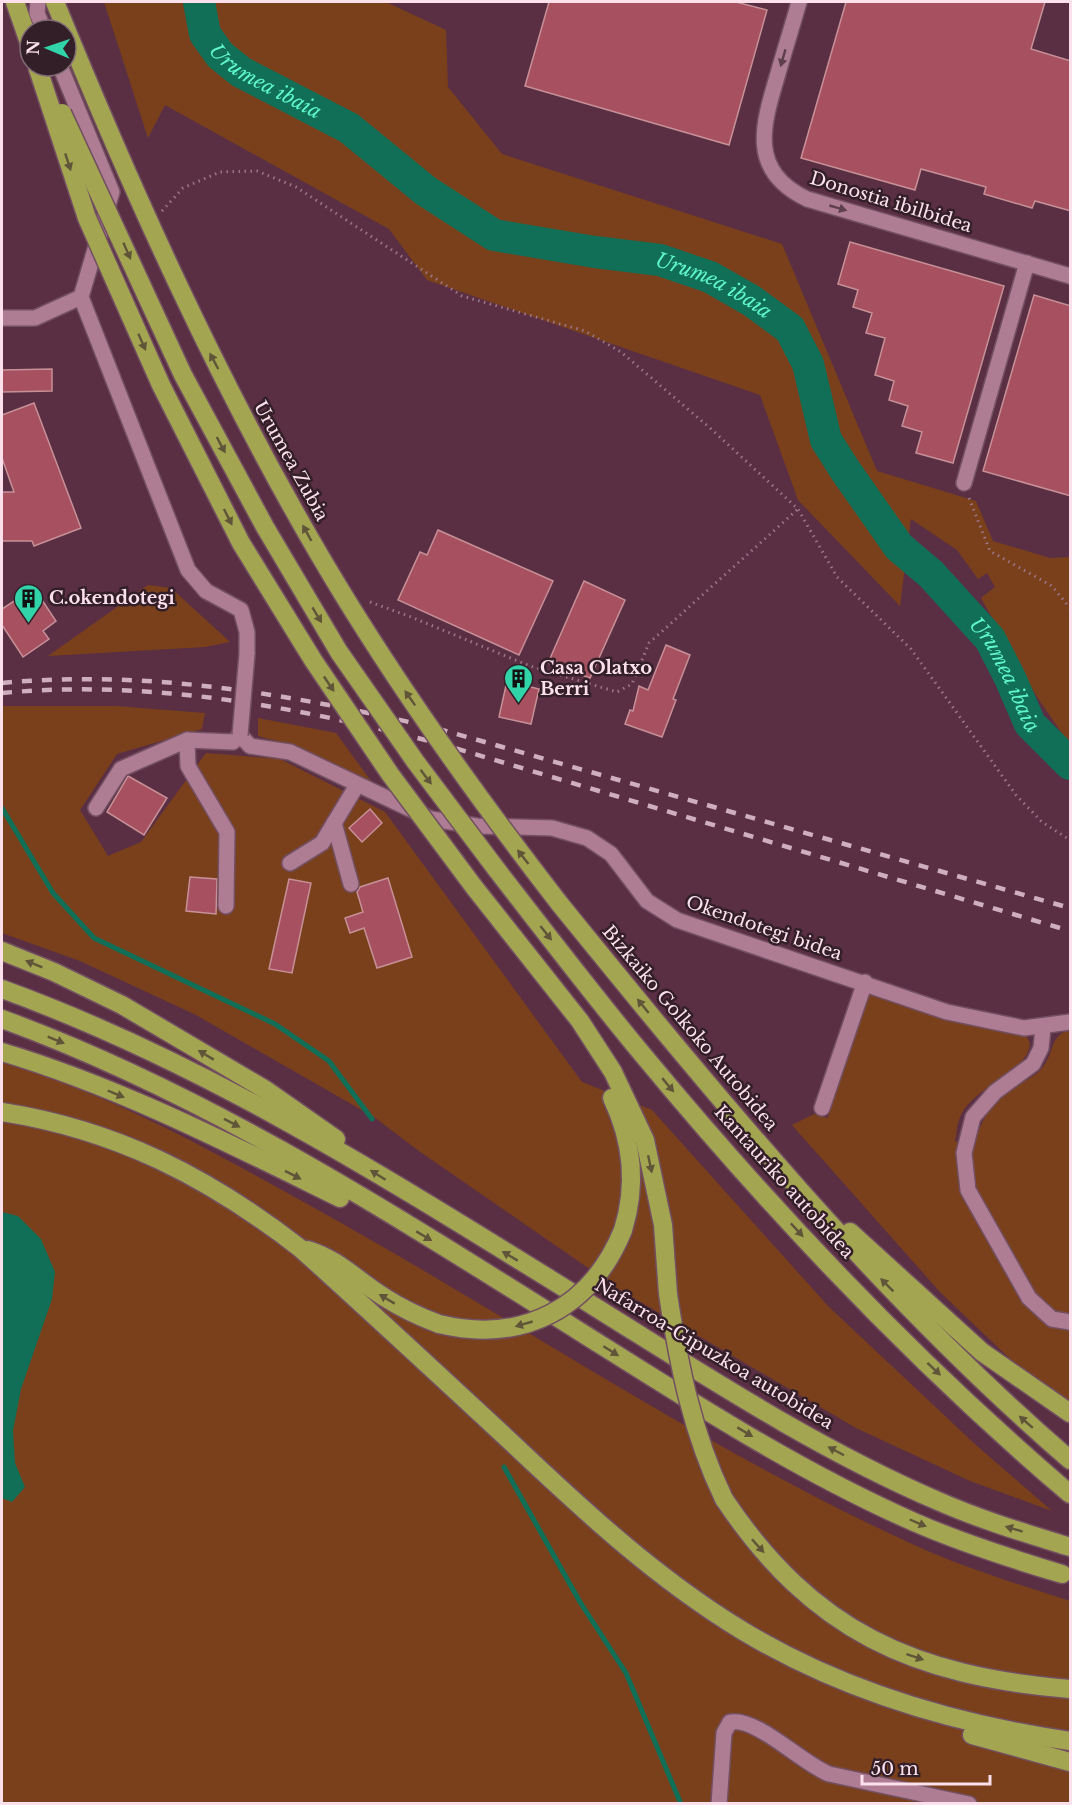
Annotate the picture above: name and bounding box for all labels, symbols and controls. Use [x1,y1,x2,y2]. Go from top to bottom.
north arrow [18,18,78,78]
water label: Urumea ibaia [204,39,326,124]
text: N [23,40,43,55]
one-way arrow [777,49,787,67]
one-way arrow [64,153,74,171]
street label: Donostia ibilbidea [807,167,975,237]
one-way arrow [829,204,847,213]
one-way arrow [123,242,132,260]
water label: Urumea ibaia [652,247,777,324]
one-way arrow [137,333,147,351]
one-way arrow [209,353,219,370]
street label: Urumea Zubia [249,397,333,525]
one-way arrow [216,437,226,454]
one-way arrow [222,508,232,526]
one-way arrow [302,524,312,541]
building icon: C.okendotegi [12,582,44,624]
place label: C.okendotegi [49,587,175,609]
one-way arrow [312,607,323,623]
water label: Urumea ibaia [964,612,1044,738]
place label: Casa Olatxo Berri [540,657,652,700]
building icon: Casa Olatxo Berri [503,662,535,704]
one-way arrow [323,675,335,691]
one-way arrow [405,690,416,706]
one-way arrow [420,769,432,784]
one-way arrow [518,849,530,864]
street label: Okendotegi bidea [683,891,845,965]
street label: Bizkaiko Golkoko Autobidea [598,921,782,1135]
one-way arrow [539,925,551,940]
one-way arrow [25,959,43,968]
one-way arrow [637,999,650,1014]
one-way arrow [47,1036,65,1045]
one-way arrow [198,1049,214,1060]
one-way arrow [661,1077,674,1092]
one-way arrow [107,1089,125,1099]
street label: Kantauriko autobidea [709,1101,859,1263]
one-way arrow [224,1119,241,1128]
one-way arrow [646,1155,655,1174]
one-way arrow [284,1169,302,1179]
one-way arrow [370,1170,386,1181]
one-way arrow [790,1223,804,1237]
one-way arrow [416,1230,432,1241]
one-way arrow [501,1251,518,1261]
street label: Nafarroa-Gipuzkoa autobidea [591,1274,837,1434]
one-way arrow [880,1278,894,1293]
one-way arrow [379,1293,395,1304]
one-way arrow [515,1320,533,1329]
one-way arrow [603,1346,619,1357]
one-way arrow [927,1362,941,1376]
one-way arrow [1019,1416,1034,1429]
one-way arrow [737,1427,753,1438]
one-way arrow [827,1446,844,1456]
one-way arrow [909,1518,927,1528]
one-way arrow [1005,1524,1023,1533]
one-way arrow [751,1539,765,1554]
one-way arrow [906,1653,924,1663]
scale bar [862,1748,990,1786]
text: 50 m [871,1758,919,1780]

